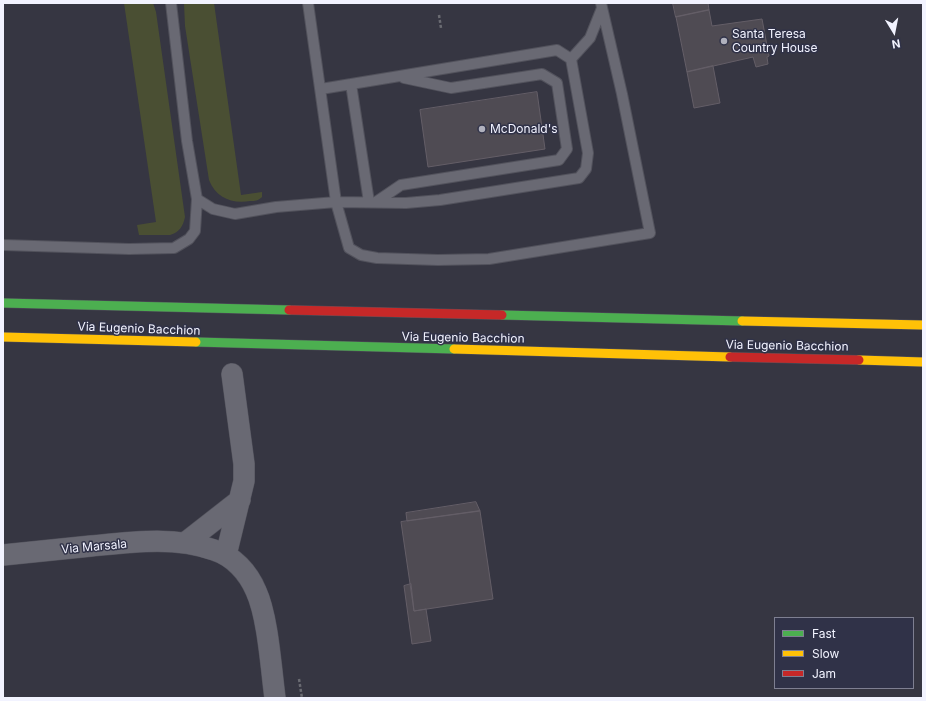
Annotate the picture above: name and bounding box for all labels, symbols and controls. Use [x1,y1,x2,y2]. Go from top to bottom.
north arrow [874,12,914,52]
place label: Santa Teresa Country House [732,27,817,55]
marker: Santa Teresa Country House [719,36,729,46]
text: N [891,36,901,51]
place label: McDonald's [490,122,558,136]
marker: McDonald's [477,124,487,134]
street label: Via Eugenio Bacchion [77,320,201,338]
street label: Via Eugenio Bacchion [401,330,525,346]
street label: Via Eugenio Bacchion [725,338,849,354]
street label: Via Marsala [60,537,128,557]
legend [774,617,914,689]
text: Fast [812,626,836,641]
text: Slow [812,646,839,661]
text: Jam [812,666,836,681]

